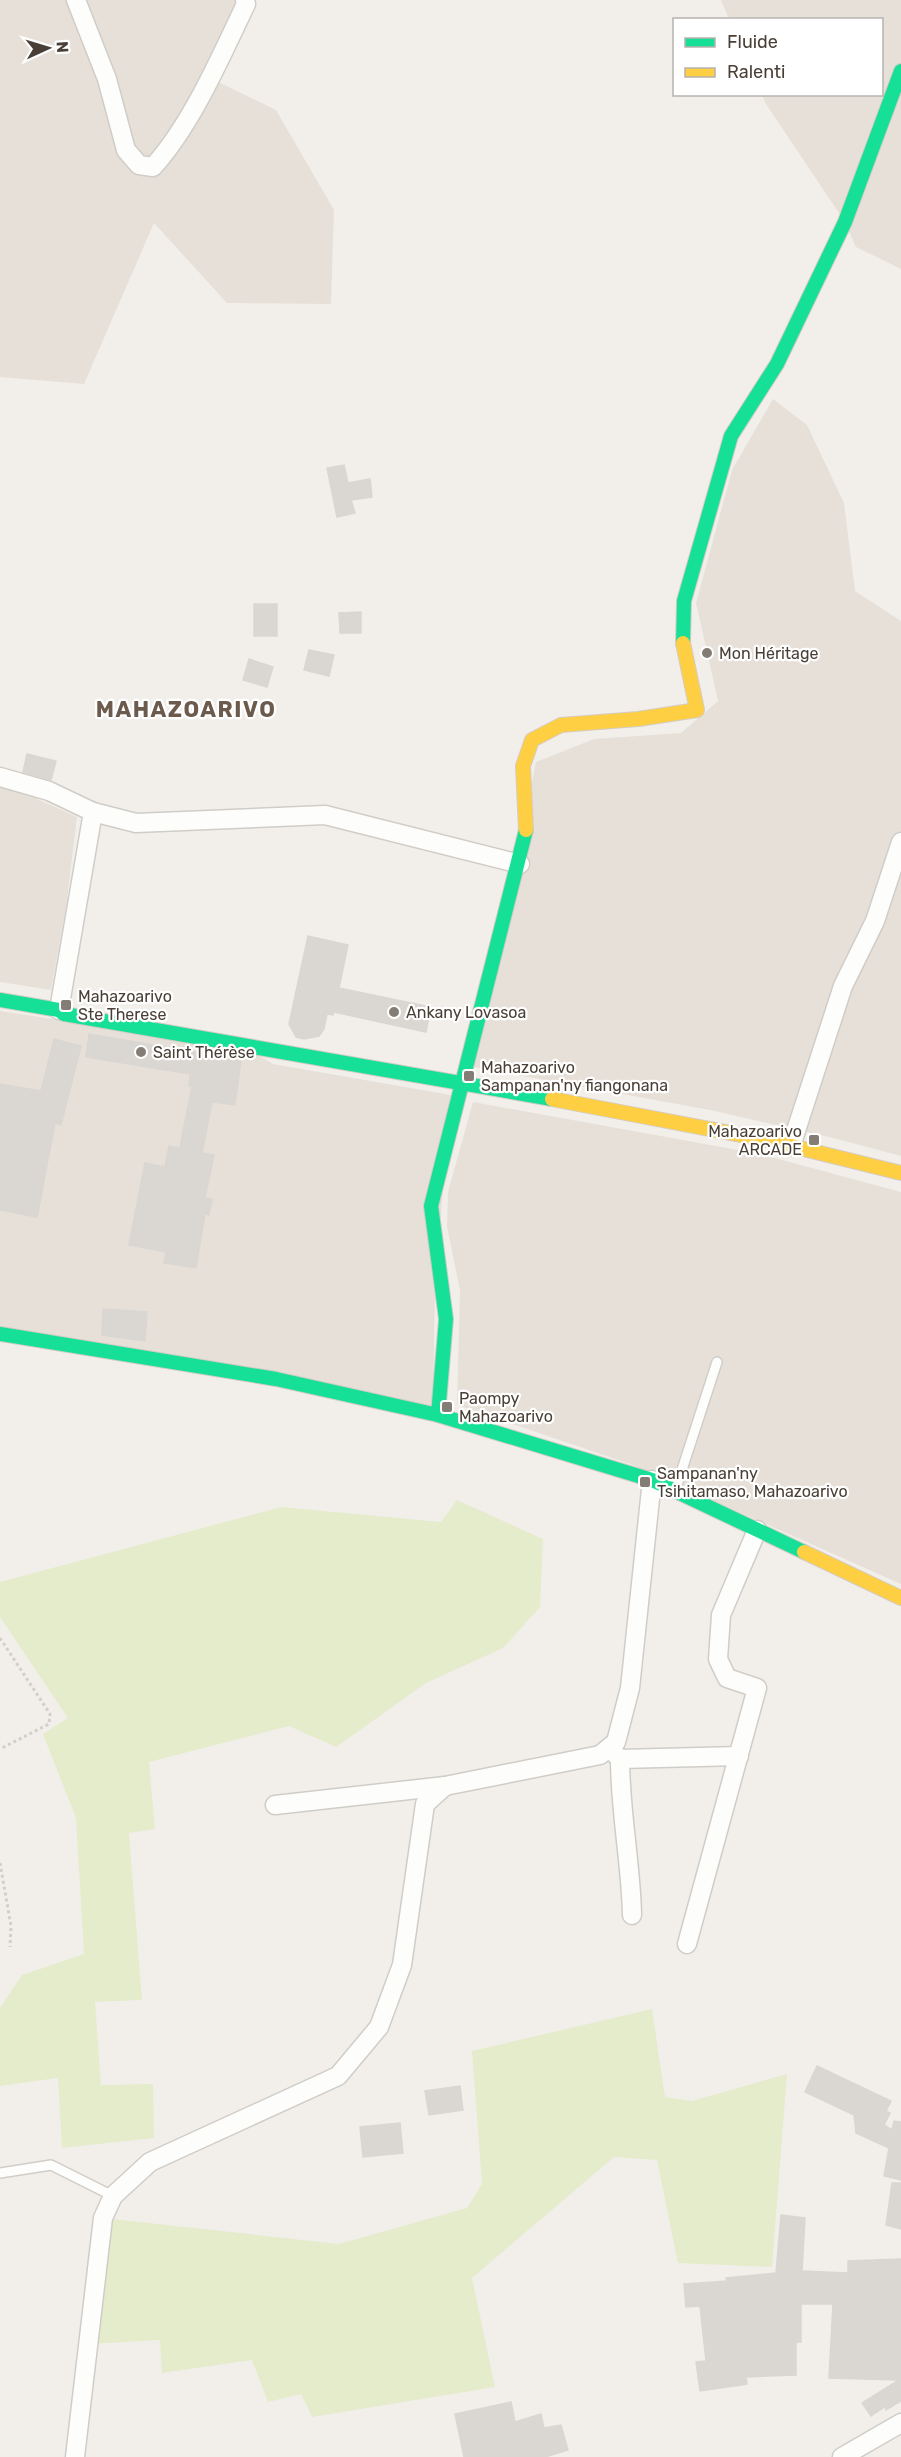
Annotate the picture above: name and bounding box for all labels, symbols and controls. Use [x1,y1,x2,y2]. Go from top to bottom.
north arrow [18,18,78,78]
legend [673,18,883,96]
text: Fluide [727,31,778,53]
text: N [53,41,72,53]
text: Ralenti [727,61,785,83]
place label: Mon Héritage [719,644,818,663]
marker: Mon Héritage [700,646,714,660]
district label: MAHAZOARIVO [96,696,276,723]
place label: Mahazoarivo Ste Therese [78,987,172,1024]
marker: Mahazoarivo Ste Therese [59,998,73,1012]
place label: Ankany Lovasoa [406,1003,526,1022]
marker: Ankany Lovasoa [387,1005,401,1019]
place label: Saint Thérèse [153,1043,255,1062]
marker: Saint Thérèse [134,1045,148,1059]
place label: Mahazoarivo Sampanan'ny fiangonana [481,1058,668,1095]
marker: Mahazoarivo Sampanan'ny fiangonana [462,1069,476,1083]
place label: Mahazoarivo ARCADE [708,1122,802,1159]
marker: Mahazoarivo ARCADE [807,1133,821,1147]
place label: Paompy Mahazoarivo [459,1389,553,1426]
marker: Paompy Mahazoarivo [440,1400,454,1414]
place label: Sampanan'ny Tsihitamaso, Mahazoarivo [657,1464,848,1501]
marker: Sampanan'ny Tsihitamaso, Mahazoarivo [638,1475,652,1489]

